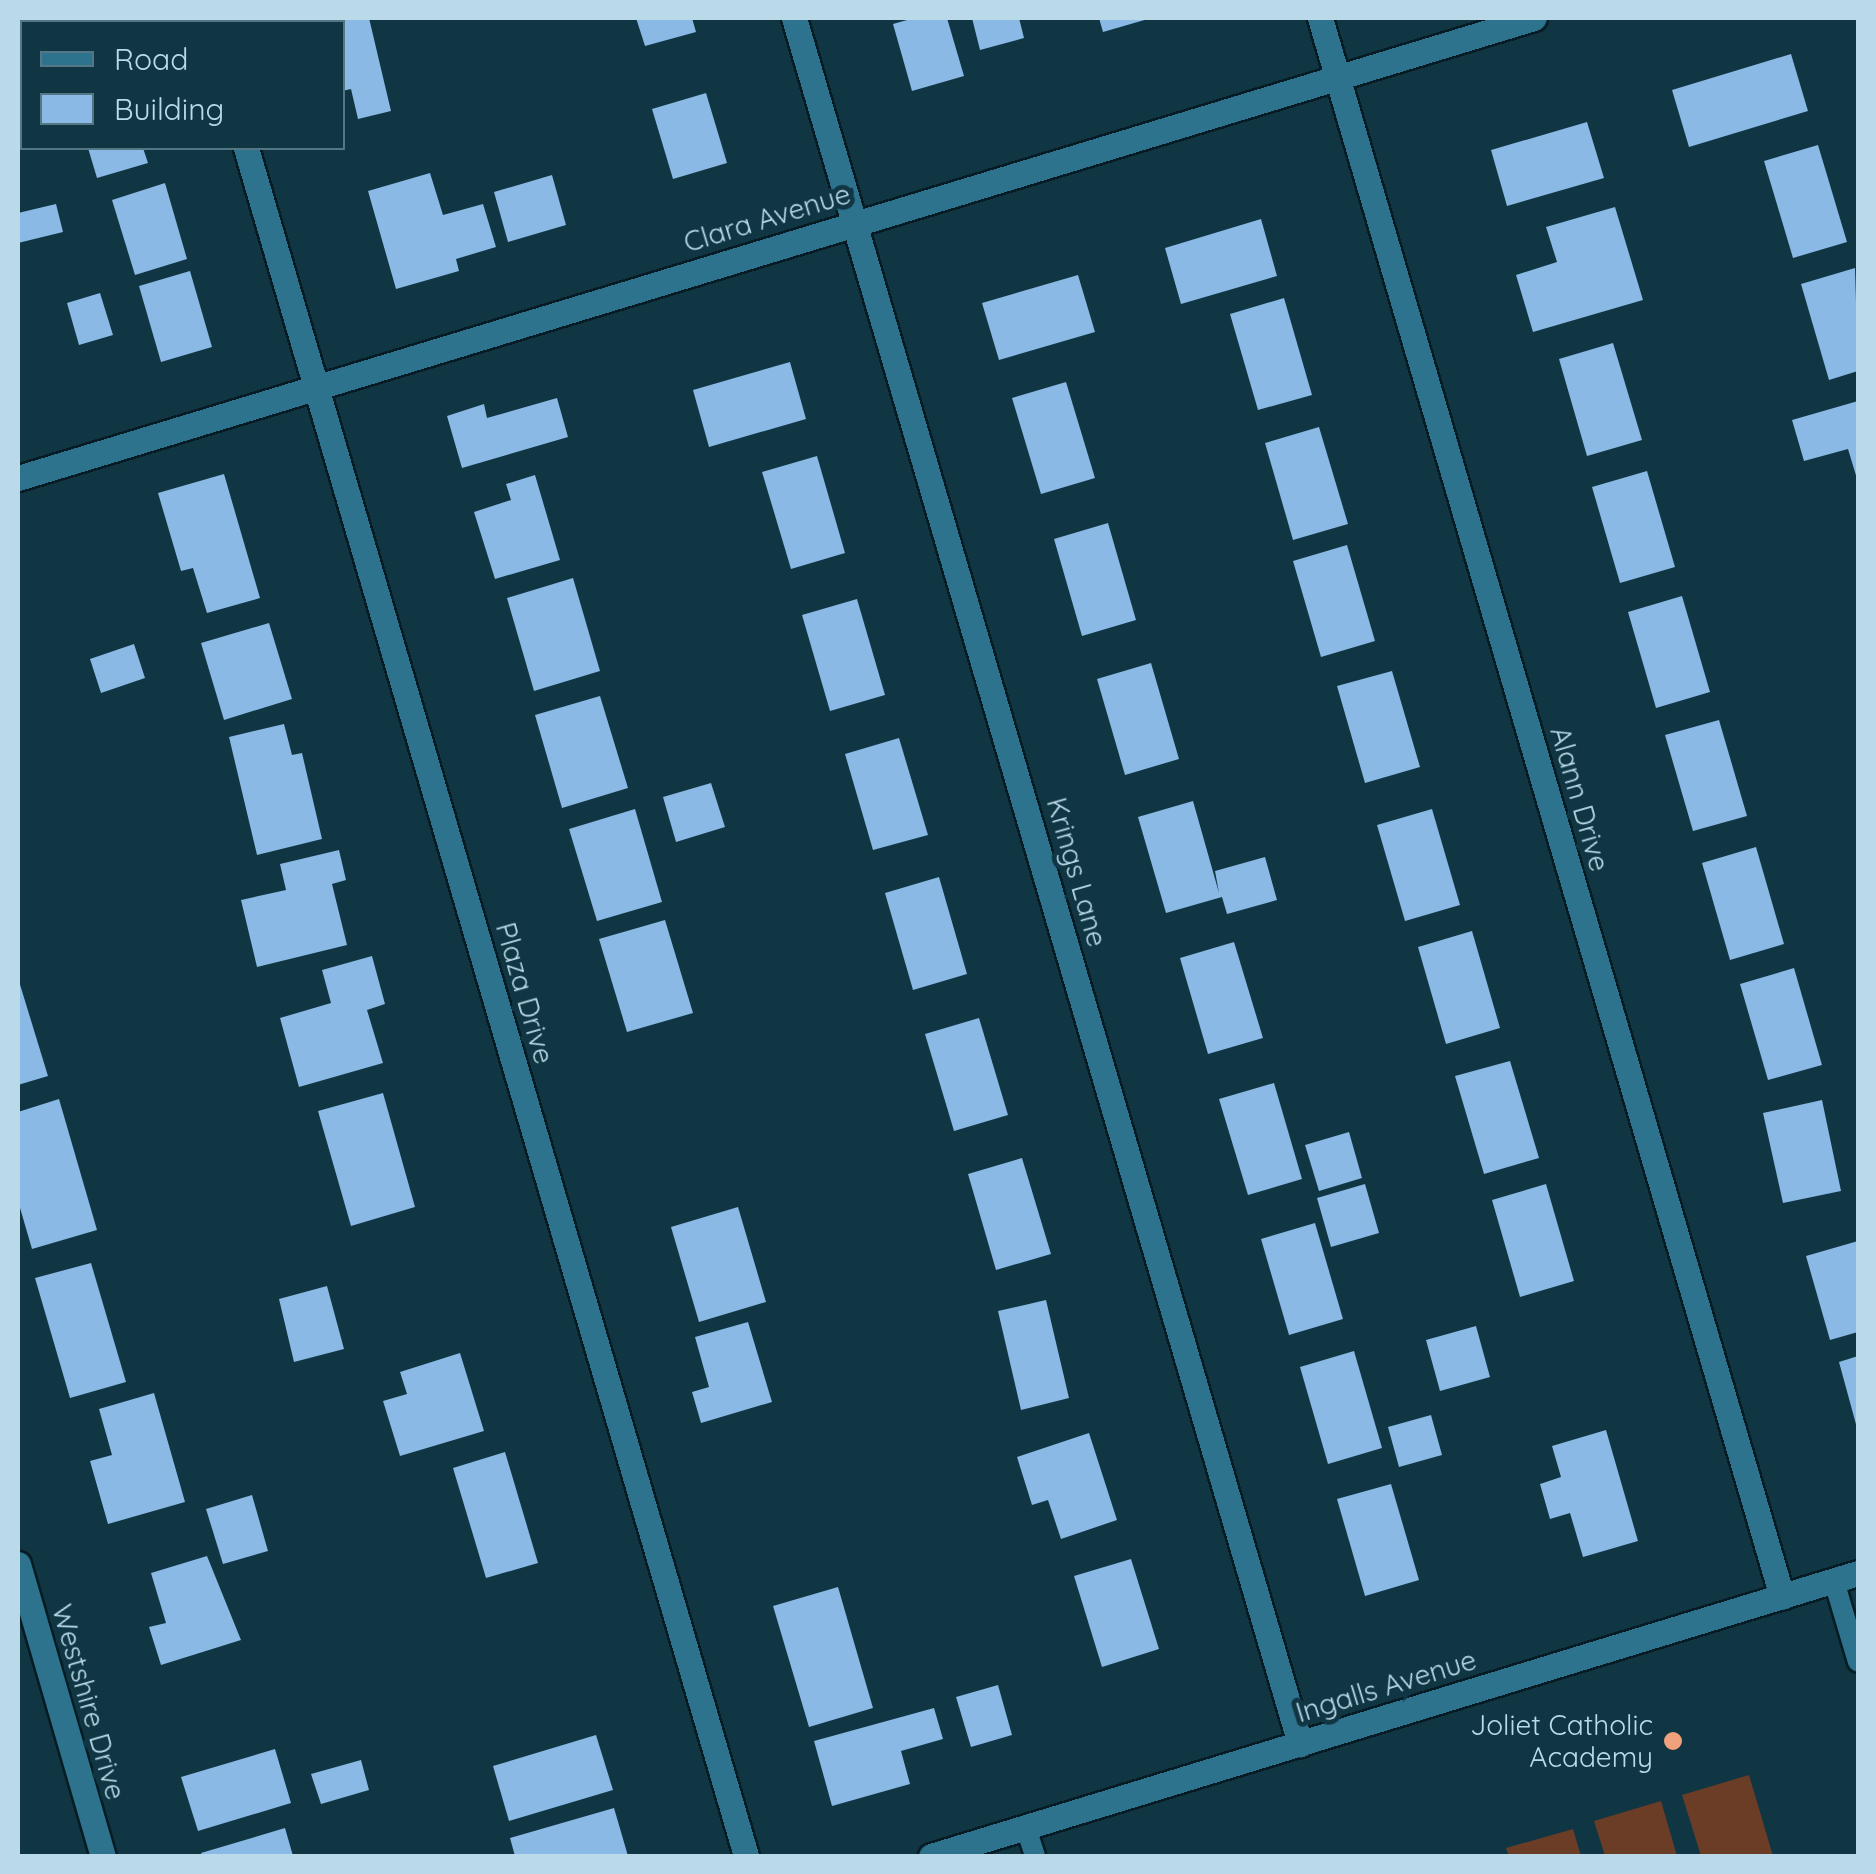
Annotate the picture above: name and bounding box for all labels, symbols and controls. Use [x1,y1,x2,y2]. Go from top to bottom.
legend [20,20,345,150]
text: Road [114,40,188,78]
text: Building [114,90,224,128]
street label: Clara Avenue [680,177,854,259]
street label: Alann Drive [1543,723,1617,875]
street label: Krings Lane [1040,794,1114,950]
street label: Plaza Drive [489,918,561,1068]
street label: Westshire Drive [45,1600,133,1804]
street label: Ingalls Avenue [1292,1643,1480,1729]
place label: Joliet Catholic Academy [1470,1708,1653,1774]
marker: Joliet Catholic Academy [1662,1730,1684,1752]

